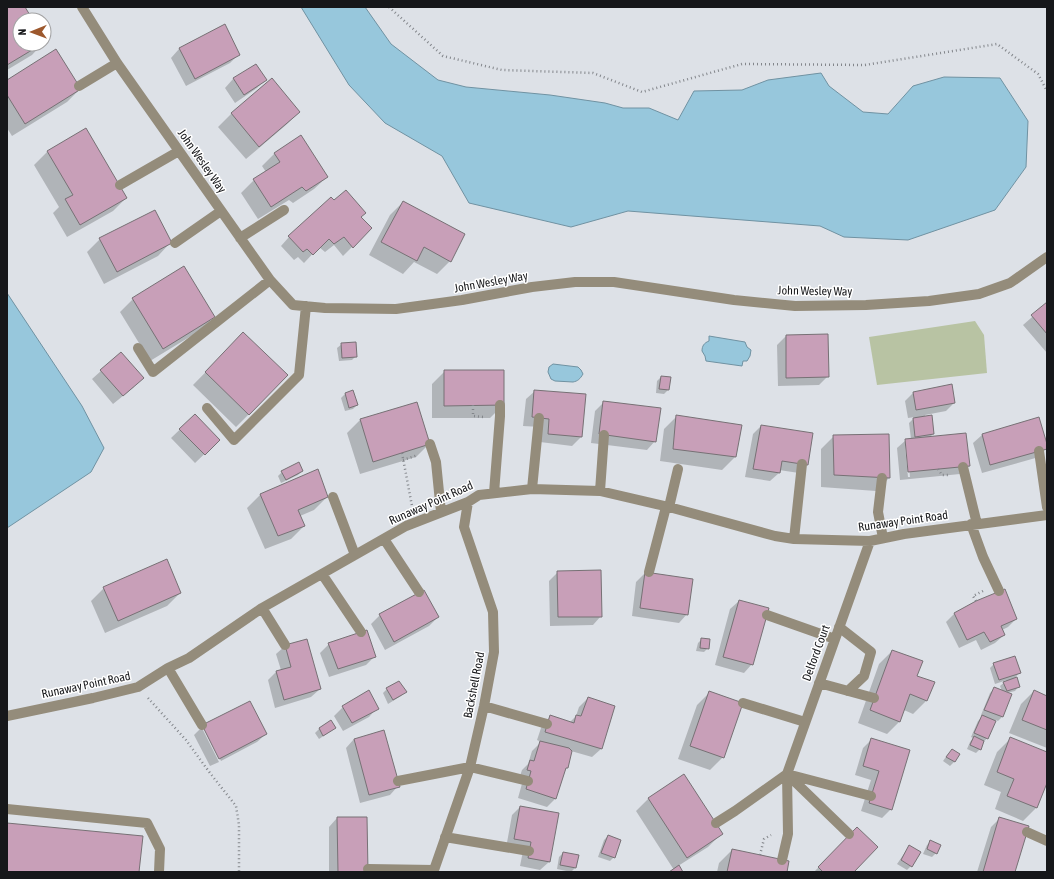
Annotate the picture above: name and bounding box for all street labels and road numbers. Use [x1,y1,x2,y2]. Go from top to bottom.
street label: John Wesley Way [175,126,229,196]
street label: John Wesley Way [453,269,529,295]
street label: John Wesley Way [778,283,852,299]
street label: Runaway Point Road [387,478,475,528]
street label: Runaway Point Road [857,508,949,534]
street label: Delford Court [799,622,833,683]
street label: Backshell Road [461,651,487,719]
street label: Runaway Point Road [40,669,132,701]

